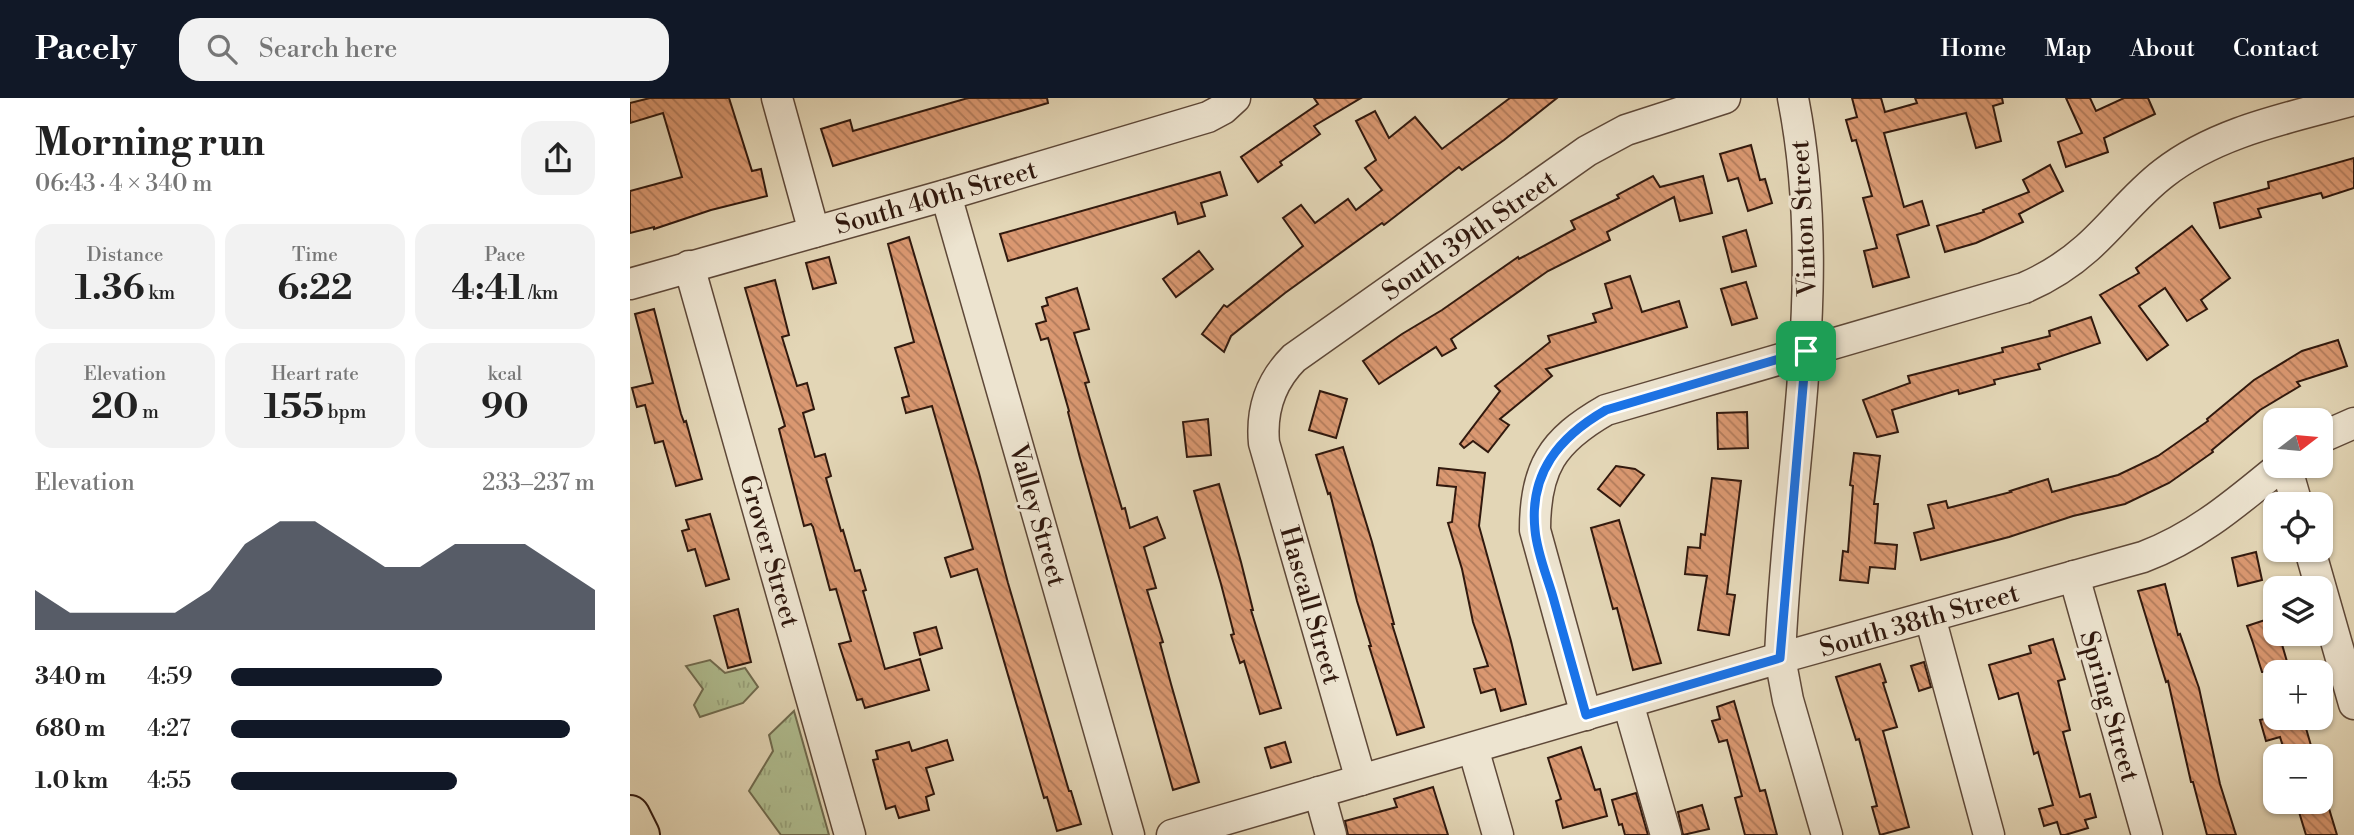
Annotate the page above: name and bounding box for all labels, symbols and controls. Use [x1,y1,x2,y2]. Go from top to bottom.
search box [179,18,669,81]
text: Pacely [35,29,137,70]
icon: search [203,30,241,68]
text: Search here [259,33,397,65]
text: Home [1941,34,2006,64]
text: Map [2044,34,2092,64]
text: About [2130,34,2195,64]
text: Contact [2233,34,2319,64]
text: Morning run [35,120,265,167]
button: share [521,121,595,195]
street label: Vinton Street [1784,139,1824,298]
street label: South 40th Street [832,154,1041,242]
street label: South 39th Street [1376,164,1563,308]
text: 06:43 · 4 × 340 m [35,170,212,198]
text: Distance [87,243,163,267]
text: Time [292,243,338,267]
text: Pace [485,243,525,267]
text: 1.36 [75,267,145,310]
text: 6:22 [277,267,353,310]
text: 4:41 [452,267,524,310]
text: km [145,281,175,305]
text: /km [524,281,558,305]
pin [1776,321,1836,381]
icon: arrive [1787,332,1825,370]
text: Elevation [84,362,166,386]
text: Heart rate [271,362,359,386]
text: kcal [488,362,522,386]
text: 20 [91,386,138,429]
text: 155 [264,386,324,429]
text: 90 [481,386,529,429]
text: m [138,400,159,424]
text: bpm [324,400,366,424]
north arrow [2263,408,2333,478]
map controls [2263,408,2333,814]
street label: Valley Street [1001,439,1073,590]
text: Elevation [35,469,135,497]
text: 233–237 m [482,469,595,497]
street label: Grover Street [732,471,806,631]
button: locate [2263,492,2333,562]
street label: Hascall Street [1272,523,1348,688]
button: layers [2263,576,2333,646]
street label: South 38th Street [1816,577,2023,665]
street label: Spring Street [2072,627,2146,785]
button: + [2263,660,2333,730]
text: 340 m [35,663,106,691]
text: 4:59 [147,663,193,691]
text: 680 m [35,715,105,743]
text: 4:27 [147,715,191,743]
button: − [2263,744,2333,814]
text: 1.0 km [35,767,108,795]
text: 4:55 [147,767,191,795]

